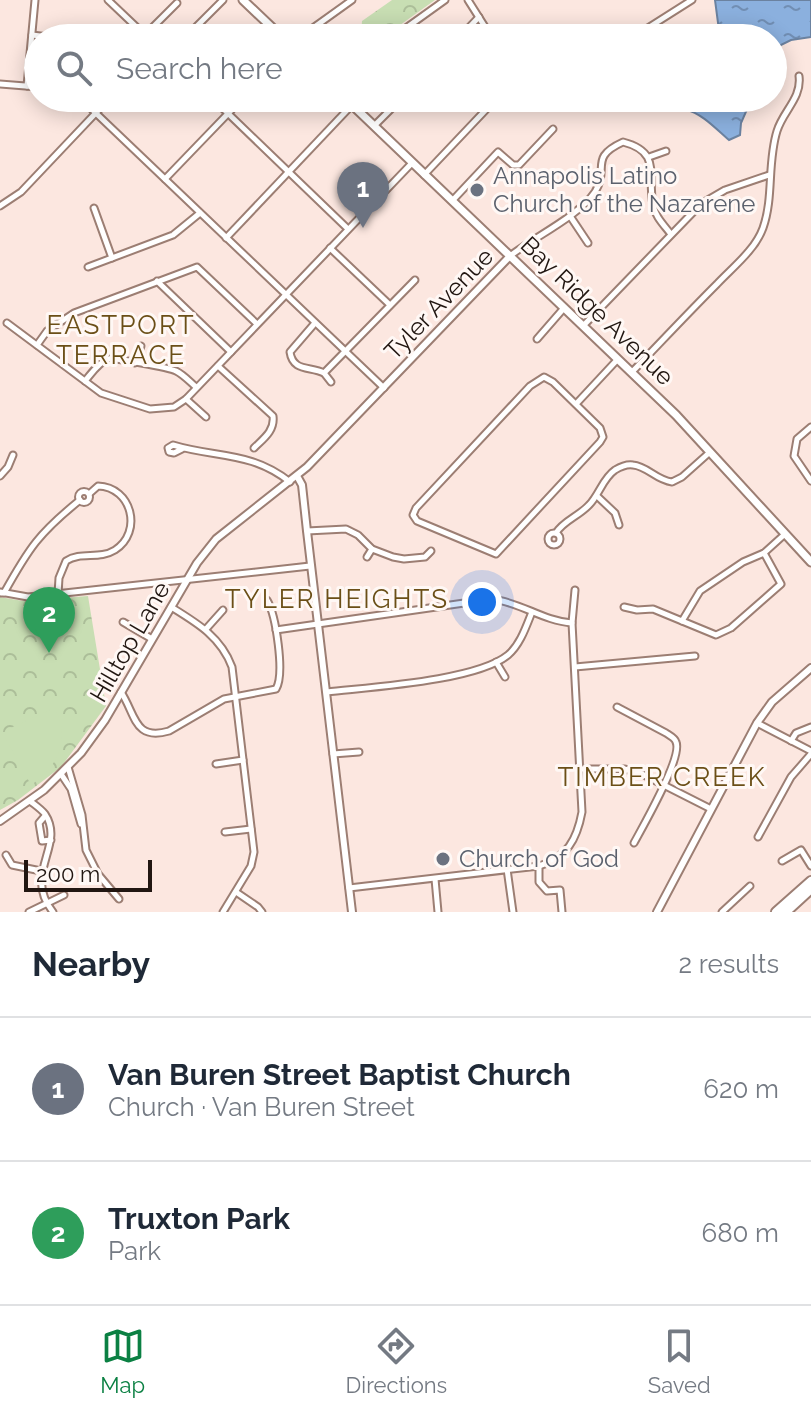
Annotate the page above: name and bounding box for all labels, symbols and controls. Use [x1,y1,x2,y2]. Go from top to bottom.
search box [24,24,787,112]
icon: search [52,46,96,90]
text: Search here [116,51,283,86]
place label: Annapolis Latino Church of the Nazarene [493,161,755,218]
pin: 1 [337,162,389,228]
marker: Annapolis Latino Church of the Nazarene [468,181,486,199]
street label: Bay Ridge Avenue [515,230,680,391]
street label: Tyler Avenue [378,242,499,365]
district label: EASTPORT TERRACE [46,310,196,370]
street label: Hilltop Lane [83,576,176,707]
your location [462,582,502,622]
district label: TYLER HEIGHTS [225,584,449,614]
pin: 2 [23,587,75,653]
district label: TIMBER CREEK [557,762,767,792]
place label: Church of God [459,844,619,873]
marker: Church of God [434,850,452,868]
scale bar [24,856,152,892]
text: 200 m [36,861,100,887]
text: Nearby [32,944,150,984]
text: 2 results [679,949,779,979]
text: Van Buren Street Baptist Church [108,1057,571,1092]
text: 1 [52,1074,64,1104]
text: 620 m [703,1074,779,1104]
text: Church · Van Buren Street [108,1092,415,1122]
text: Truxton Park [108,1201,290,1236]
text: 2 [51,1218,65,1248]
text: 680 m [701,1218,779,1248]
text: Park [108,1236,161,1266]
tab: Map [100,1324,145,1398]
tab: Directions [346,1324,447,1398]
tab: Saved [648,1324,711,1398]

